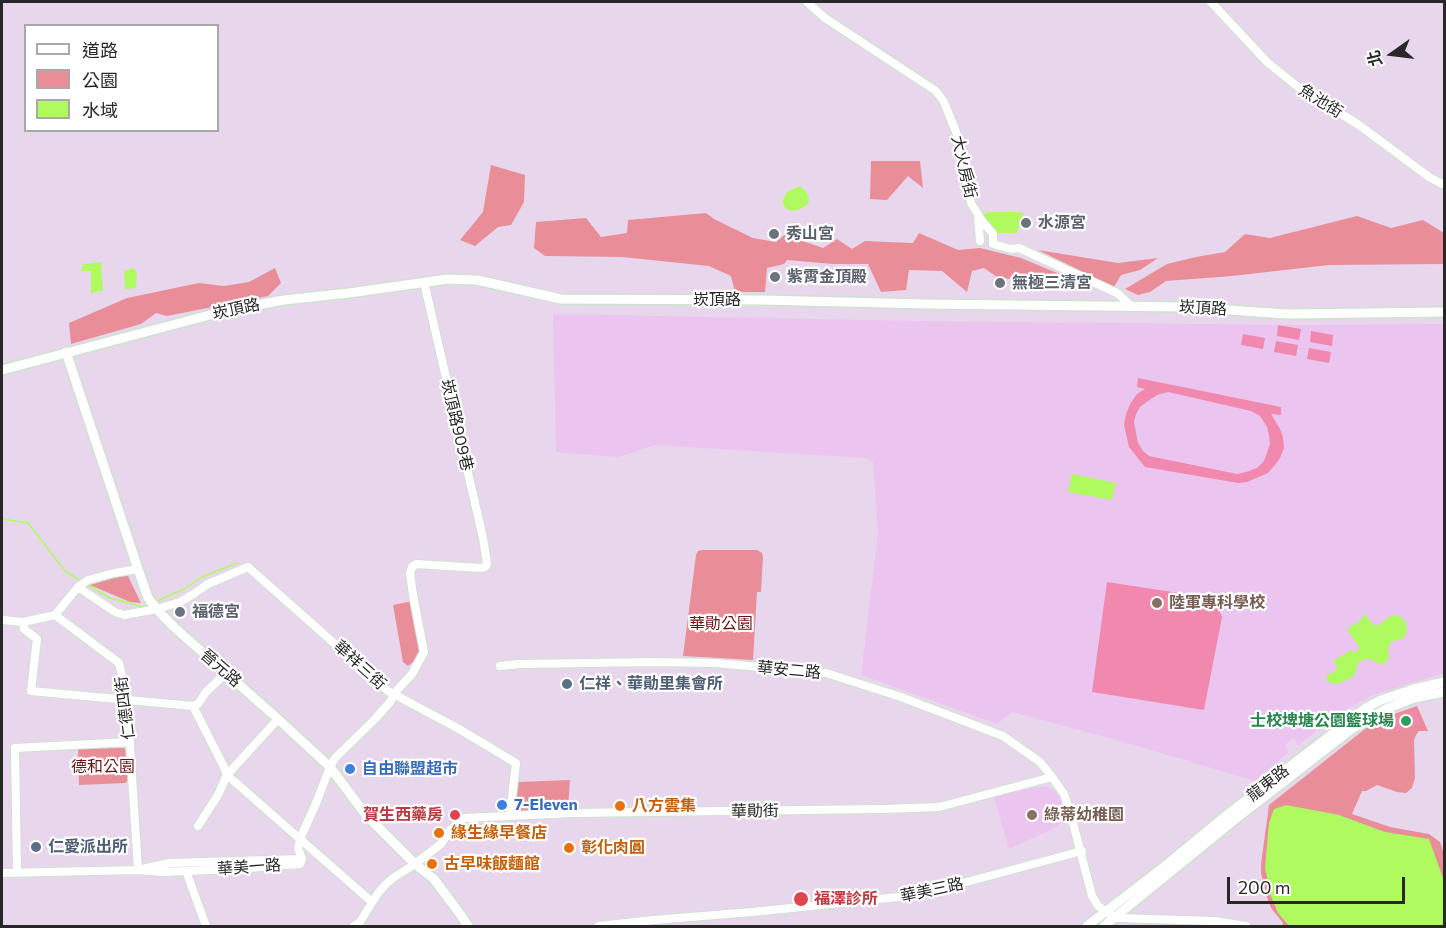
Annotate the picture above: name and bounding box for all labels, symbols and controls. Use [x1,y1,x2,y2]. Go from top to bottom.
legend [24,24,219,132]
north arrow [1362,24,1422,84]
text: 道路 [82,39,118,61]
text: 北 [1363,48,1385,69]
text: 公園 [82,69,118,91]
street label: 魚池街 [1296,80,1346,122]
text: 水域 [82,99,118,121]
street label: 大火房街 [947,134,981,200]
place label: 水源宮 [1038,213,1086,233]
marker: 水源宮 [1019,216,1033,230]
place label: 秀山宮 [786,224,834,244]
marker: 秀山宮 [767,227,781,241]
place label: 紫霄金頂殿 [787,267,867,287]
marker: 紫霄金頂殿 [768,270,782,284]
place label: 無極三清宮 [1012,273,1092,293]
marker: 無極三清宮 [993,276,1007,290]
street label: 崁頂路 [693,290,741,310]
street label: 崁頂路 [211,295,261,323]
street label: 崁頂路 [1179,297,1227,319]
street label: 崁頂路909巷 [437,377,477,473]
place label: 陸軍專科學校 [1169,593,1265,613]
marker: 陸軍專科學校 [1150,596,1164,610]
place label: 福德宮 [192,602,240,622]
marker: 福德宮 [173,605,187,619]
park label: 華勛公園 [689,614,753,634]
street label: 華祥三街 [330,636,390,694]
street label: 晉元路 [197,645,245,691]
street label: 華安二路 [756,658,822,682]
place label: 仁祥、華勛里集會所 [579,674,723,694]
street label: 仁德四街 [112,675,138,741]
marker: 仁祥、華勛里集會所 [560,677,574,691]
place label: 士校埤塘公園籃球場 [1250,711,1394,731]
marker: 士校埤塘公園籃球場 [1399,714,1413,728]
park label: 德和公園 [71,757,135,777]
place label: 自由聯盟超市 [362,759,458,779]
street label: 龍東路 [1243,761,1293,805]
marker: 自由聯盟超市 [343,762,357,776]
place label: 7-Eleven [514,795,578,815]
place label: 八方雲集 [632,796,696,816]
marker: 7-Eleven [495,798,509,812]
marker: 八方雲集 [613,799,627,813]
street label: 華勛街 [731,801,779,821]
place label: 賀生西藥房 [363,805,443,825]
place label: 綠蒂幼稚園 [1044,805,1124,825]
marker: 賀生西藥房 [448,808,462,822]
marker: 綠蒂幼稚園 [1025,808,1039,822]
place label: 緣生緣早餐店 [451,823,547,843]
marker: 緣生緣早餐店 [432,826,446,840]
place label: 仁愛派出所 [48,837,128,857]
place label: 彰化肉圓 [581,838,645,858]
marker: 仁愛派出所 [29,840,43,854]
marker: 彰化肉圓 [562,841,576,855]
place label: 古早味飯麵館 [444,854,540,874]
street label: 華美一路 [216,855,282,879]
marker: 古早味飯麵館 [425,857,439,871]
scale bar [1230,865,1408,903]
street label: 華美三路 [899,874,965,906]
text: 200 m [1238,876,1291,898]
place label: 福澤診所 [814,889,878,909]
marker: 福澤診所 [792,890,810,908]

